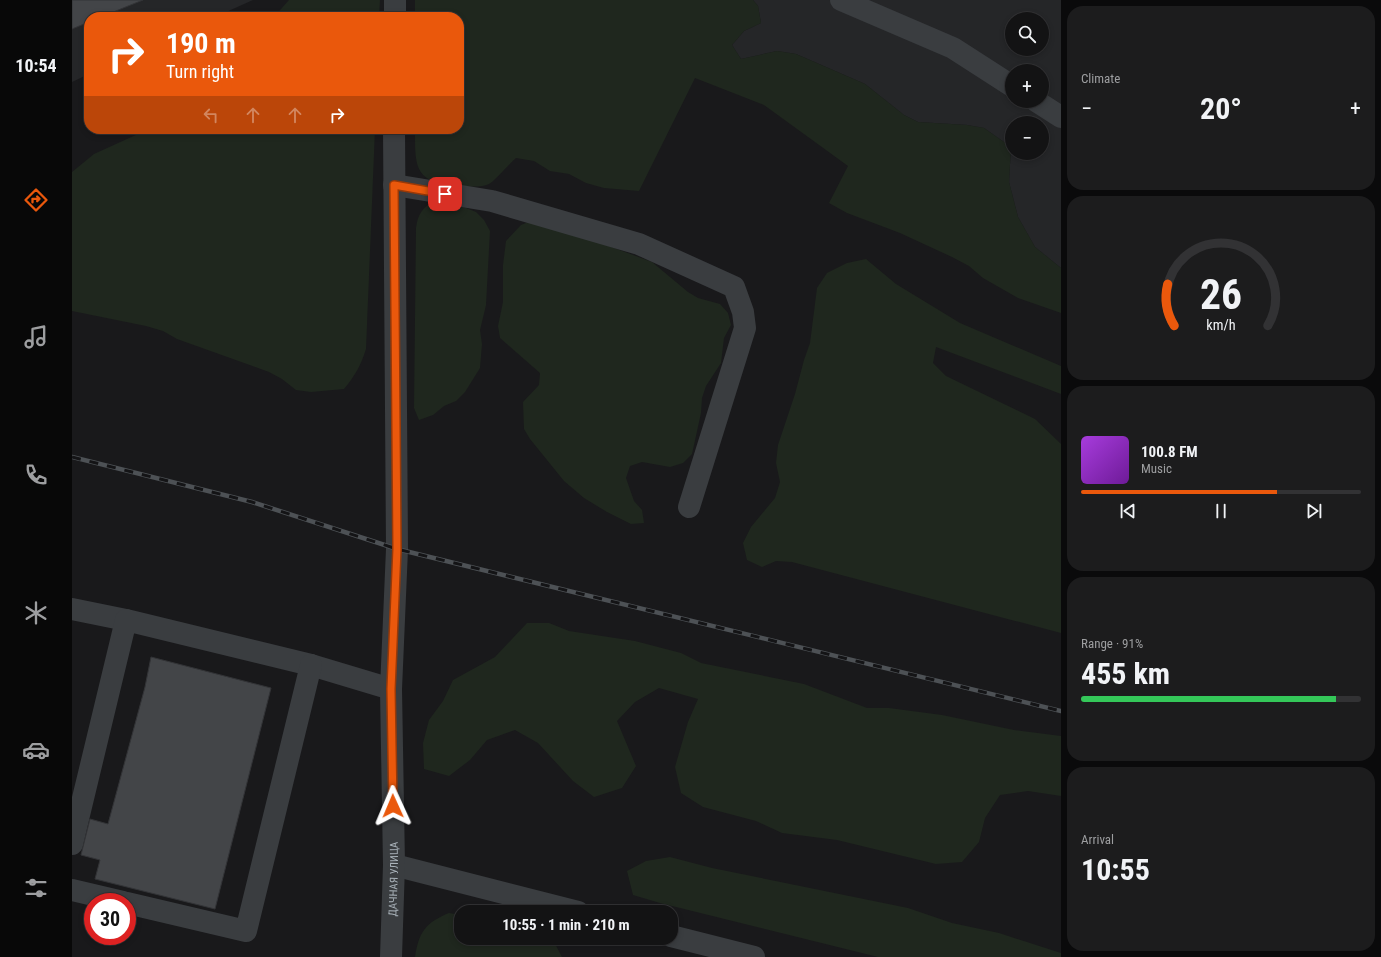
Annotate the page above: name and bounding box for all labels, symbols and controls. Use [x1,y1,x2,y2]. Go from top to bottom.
map controls [1005,12,1049,160]
button: search [1005,12,1049,56]
text: 190 m [166,27,236,60]
icon: right [100,28,152,80]
text: 10:54 [15,55,57,76]
text: Turn right [166,61,234,82]
button: + [1005,64,1049,108]
text: Climate [1081,71,1120,86]
text: 20° [1200,91,1242,126]
text: − [1081,96,1092,121]
text: + [1350,96,1361,121]
icon: left [200,104,222,126]
icon: ahead [242,104,264,126]
icon: ahead [284,104,306,126]
icon: right [326,104,348,126]
button: − [1005,116,1049,160]
pin [428,177,462,211]
icon: arrive [434,183,456,205]
icon: directions [22,186,50,214]
text: 26 [1200,270,1242,319]
text: km/h [1206,317,1236,333]
icon: music [22,323,50,351]
text: 100.8 FM [1141,443,1198,461]
icon: phone [22,461,50,489]
text: Music [1141,461,1172,476]
icon: previous [1117,500,1139,522]
icon: pause [1210,500,1232,522]
icon: next [1303,500,1325,522]
icon: climate [22,599,50,627]
text: Range · 91% [1081,636,1143,651]
text: 455 km [1081,656,1170,691]
icon: car [22,736,50,764]
position arrow [372,785,414,827]
text: Arrival [1081,832,1114,847]
street label: ДАЧНАЯ УЛИЦА [386,841,401,917]
text: 10:55 [1081,852,1150,887]
icon: filters [22,874,50,902]
speed limit sign: 30 [84,893,136,945]
text: 10:55 · 1 min · 210 m [502,916,630,934]

